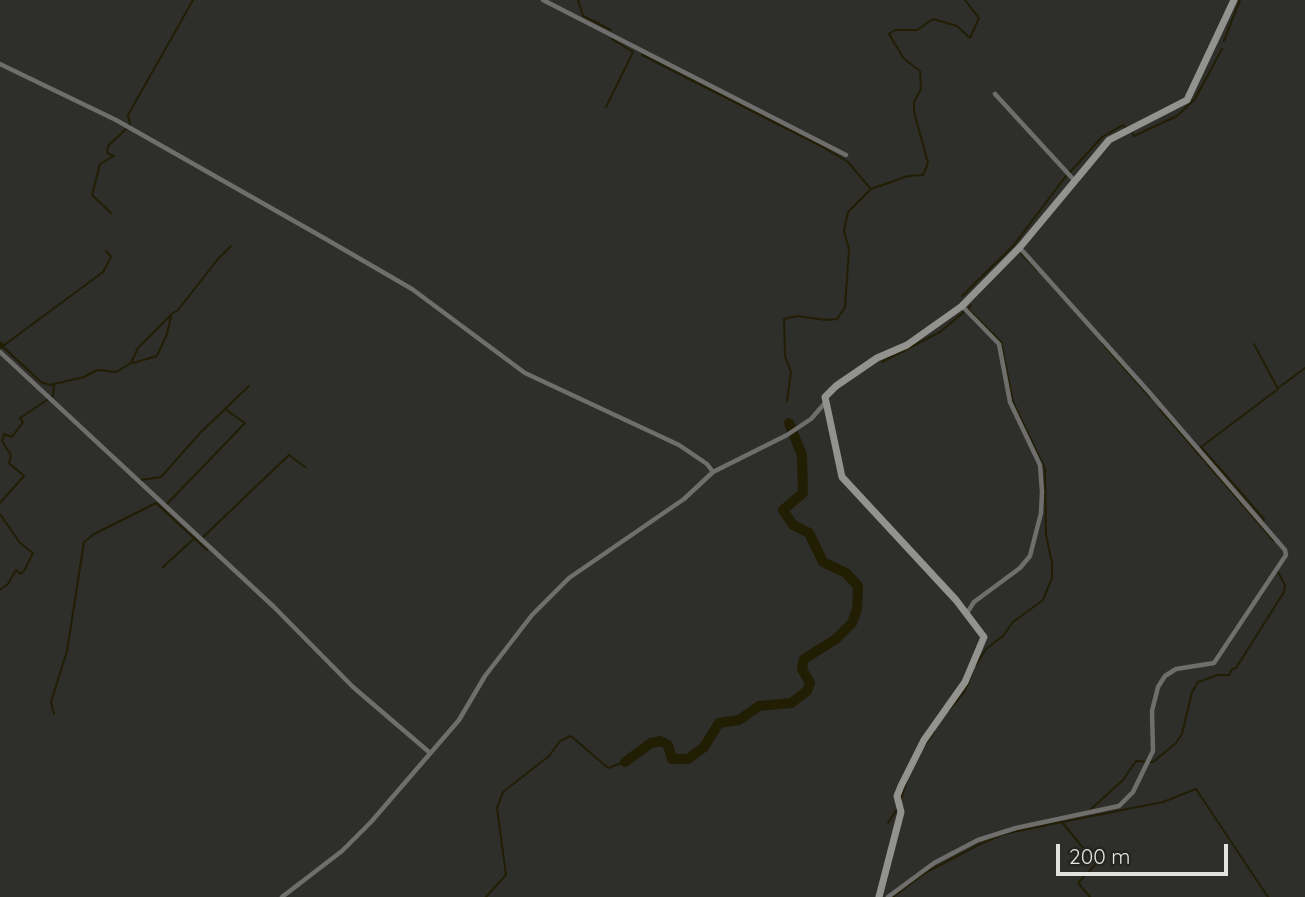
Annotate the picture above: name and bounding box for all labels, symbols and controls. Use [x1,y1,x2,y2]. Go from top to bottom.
scale bar [1060,830,1232,874]
text: 200 m [1069,843,1131,869]

